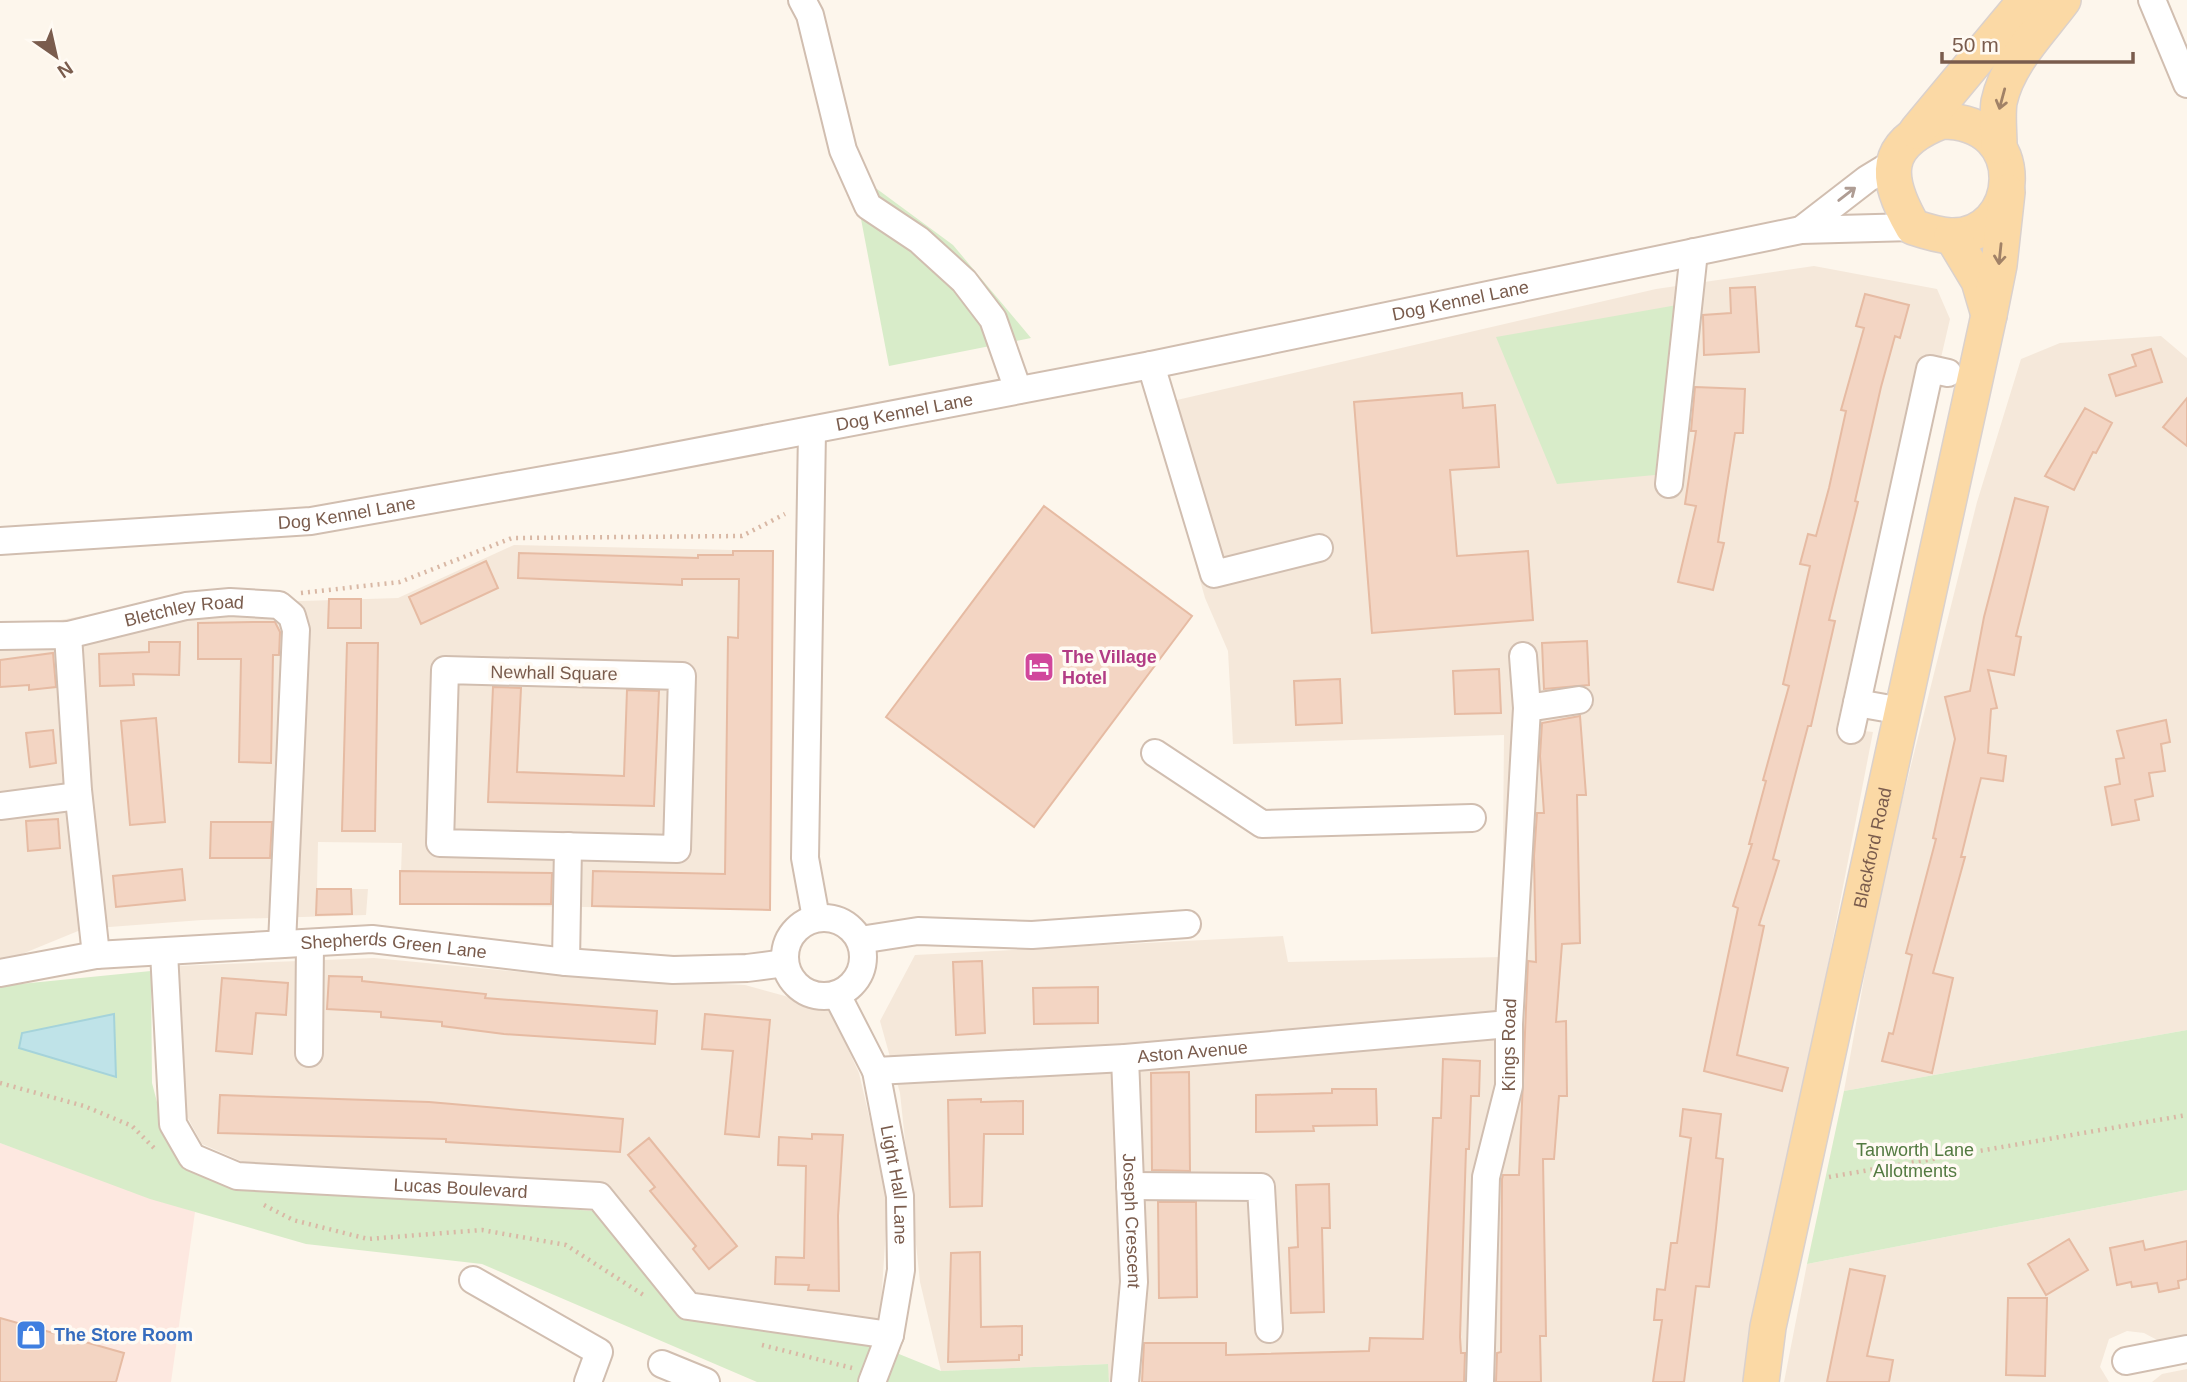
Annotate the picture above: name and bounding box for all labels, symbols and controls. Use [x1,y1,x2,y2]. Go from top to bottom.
north arrow [21,21,91,91]
scale bar [1942,21,2133,65]
text: 50 m [1952,33,1999,56]
text: N [54,57,77,82]
one-way arrow [1995,87,2008,109]
one-way arrow [1837,187,1855,202]
one-way arrow [1993,242,2006,265]
street label: Dog Kennel Lane [1390,277,1531,325]
street label: Dog Kennel Lane [834,389,975,435]
street label: Dog Kennel Lane [277,493,417,533]
street label: Bletchley Road [122,592,244,631]
place label: The Village Hotel [1062,647,1157,688]
hotel icon: The Village Hotel [1022,650,1056,684]
street label: Newhall Square [490,662,618,684]
street label: Blackford Road [1850,785,1896,910]
street label: Shepherds Green Lane [300,929,488,963]
street label: Kings Road [1499,998,1520,1092]
street label: Aston Avenue [1136,1037,1248,1067]
street label: Light Hall Lane [877,1124,911,1245]
park label: Tanworth Lane Allotments [1856,1140,1974,1181]
street label: Joseph Crescent [1119,1153,1144,1289]
street label: Lucas Boulevard [393,1175,528,1202]
shop icon: The Store Room [14,1318,48,1352]
place label: The Store Room [54,1325,193,1345]

